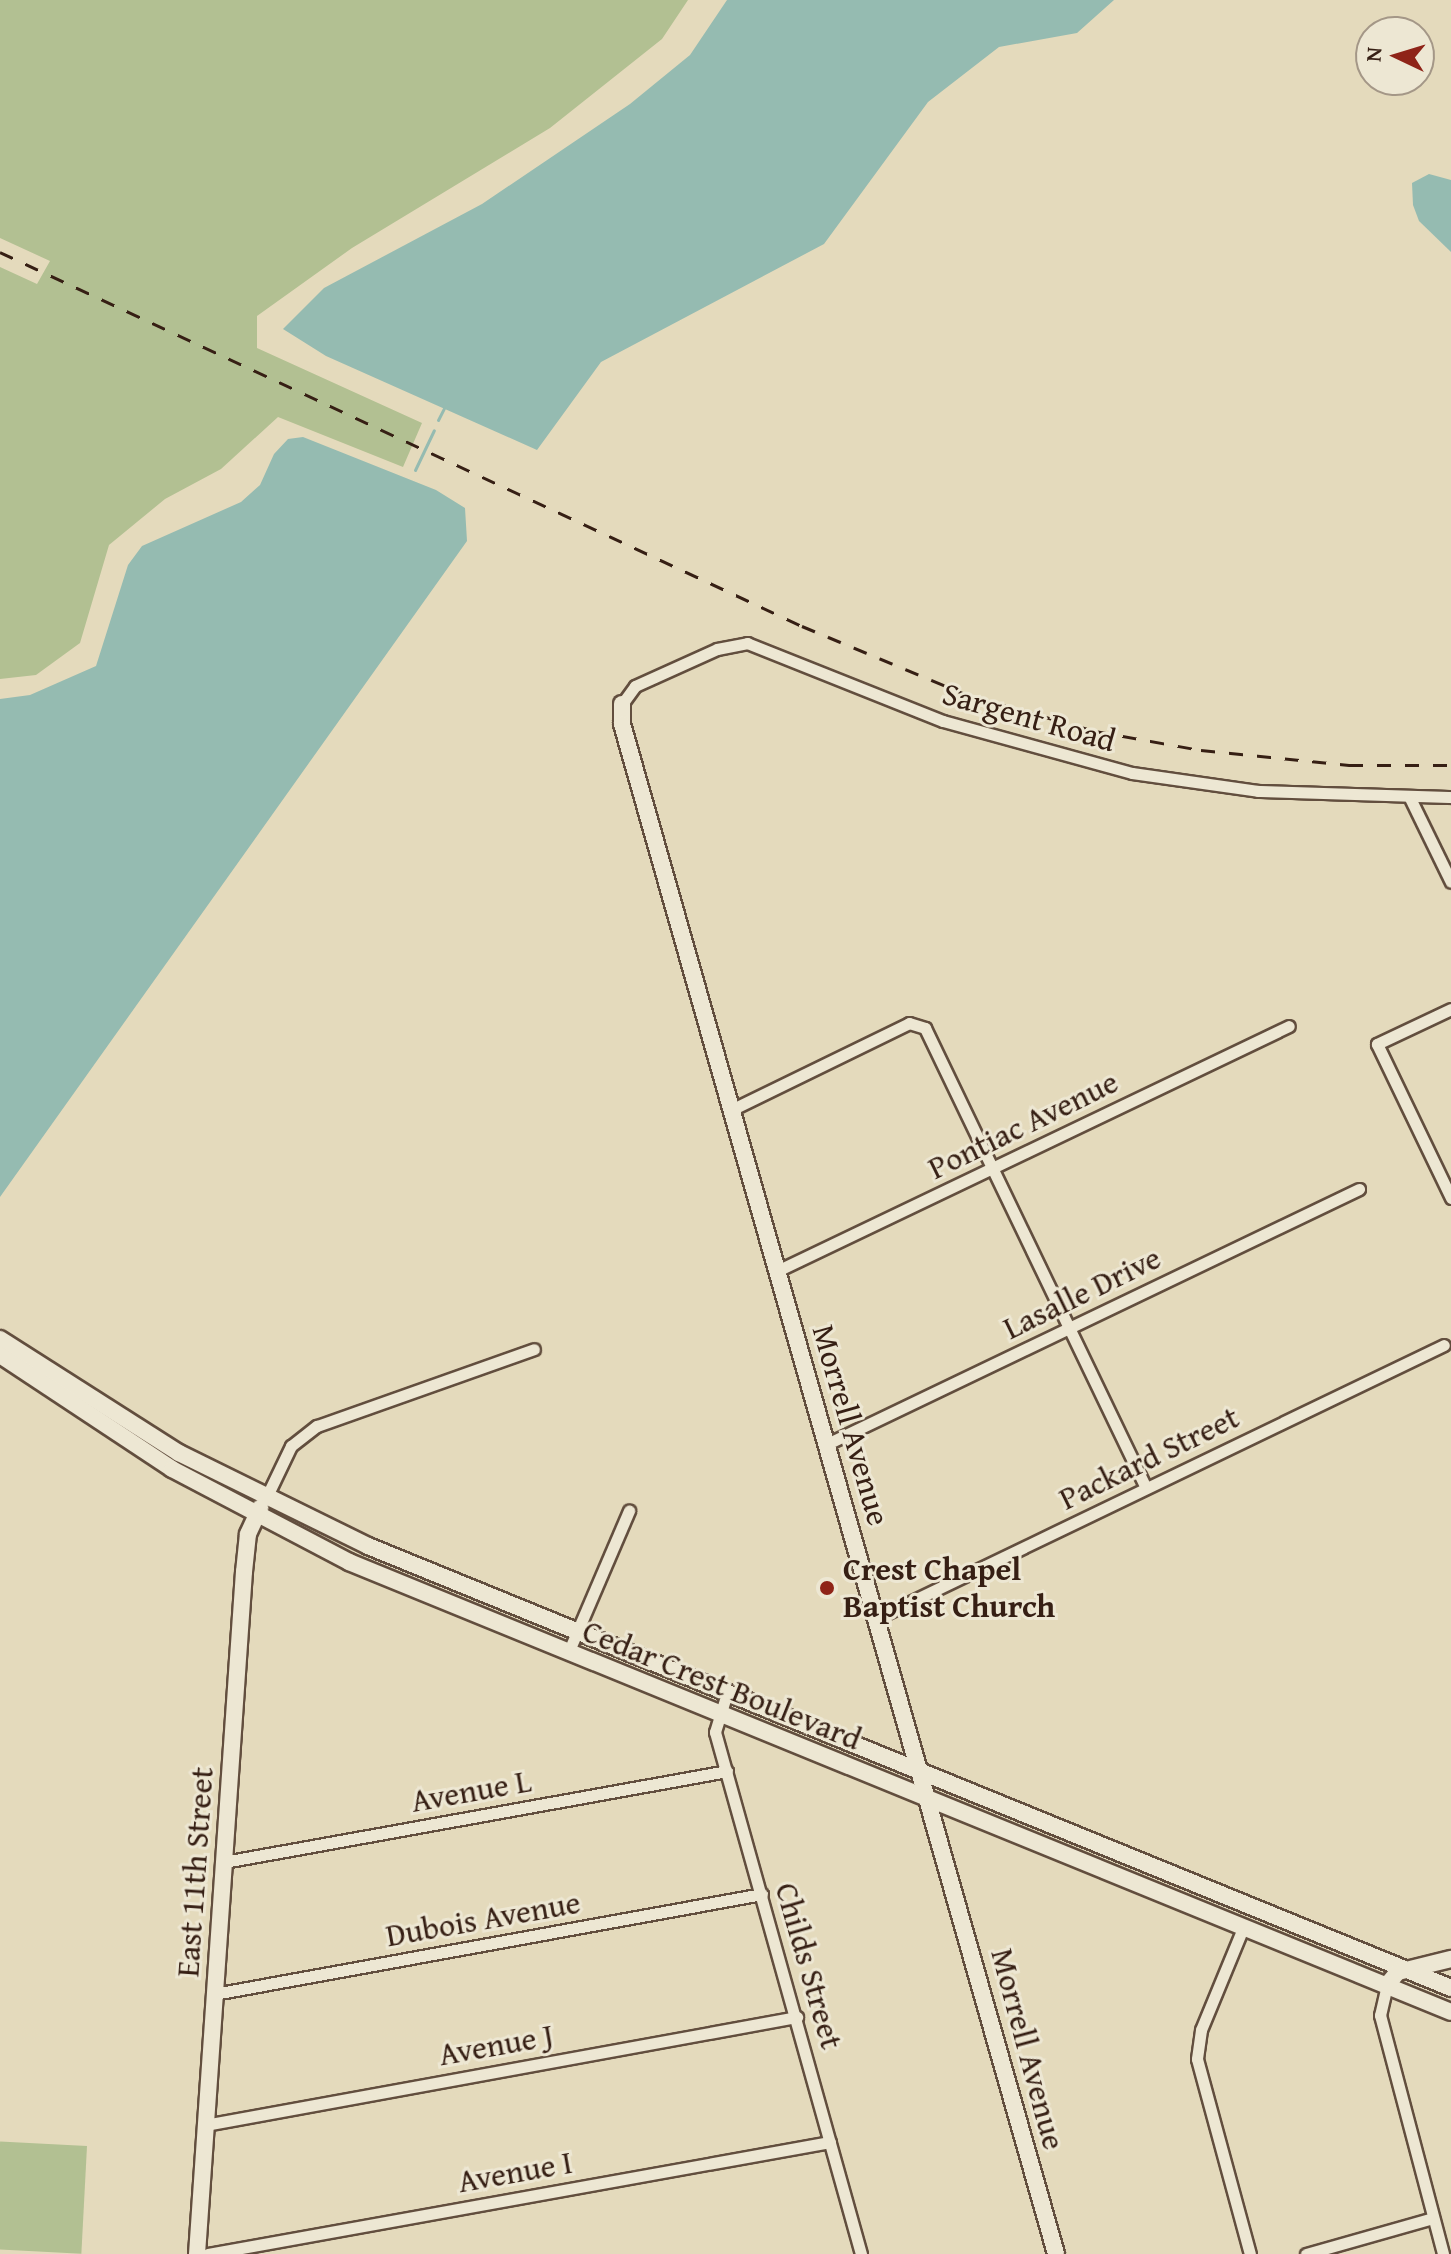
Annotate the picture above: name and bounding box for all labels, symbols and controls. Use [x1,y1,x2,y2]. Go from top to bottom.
north arrow [1355,16,1435,96]
text: N [1357,46,1390,63]
street label: Sargent Road [938,674,1120,760]
street label: Pontiac Avenue [922,1062,1124,1188]
street label: Lasalle Drive [997,1238,1167,1348]
street label: Morrell Avenue [804,1320,898,1530]
street label: Packard Street [1053,1398,1245,1518]
place label: Crest Chapel Baptist Church [843,1551,1055,1626]
marker: Crest Chapel Baptist Church [818,1579,836,1597]
street label: Cedar Crest Boulevard [577,1612,867,1758]
street label: Avenue L [408,1762,534,1820]
street label: East 11th Street [169,1766,221,1978]
street label: Childs Street [767,1878,851,2054]
street label: Dubois Avenue [383,1883,583,1955]
street label: Morrell Avenue [983,1944,1073,2154]
street label: Avenue J [436,2016,556,2074]
street label: Avenue I [455,2143,575,2201]

